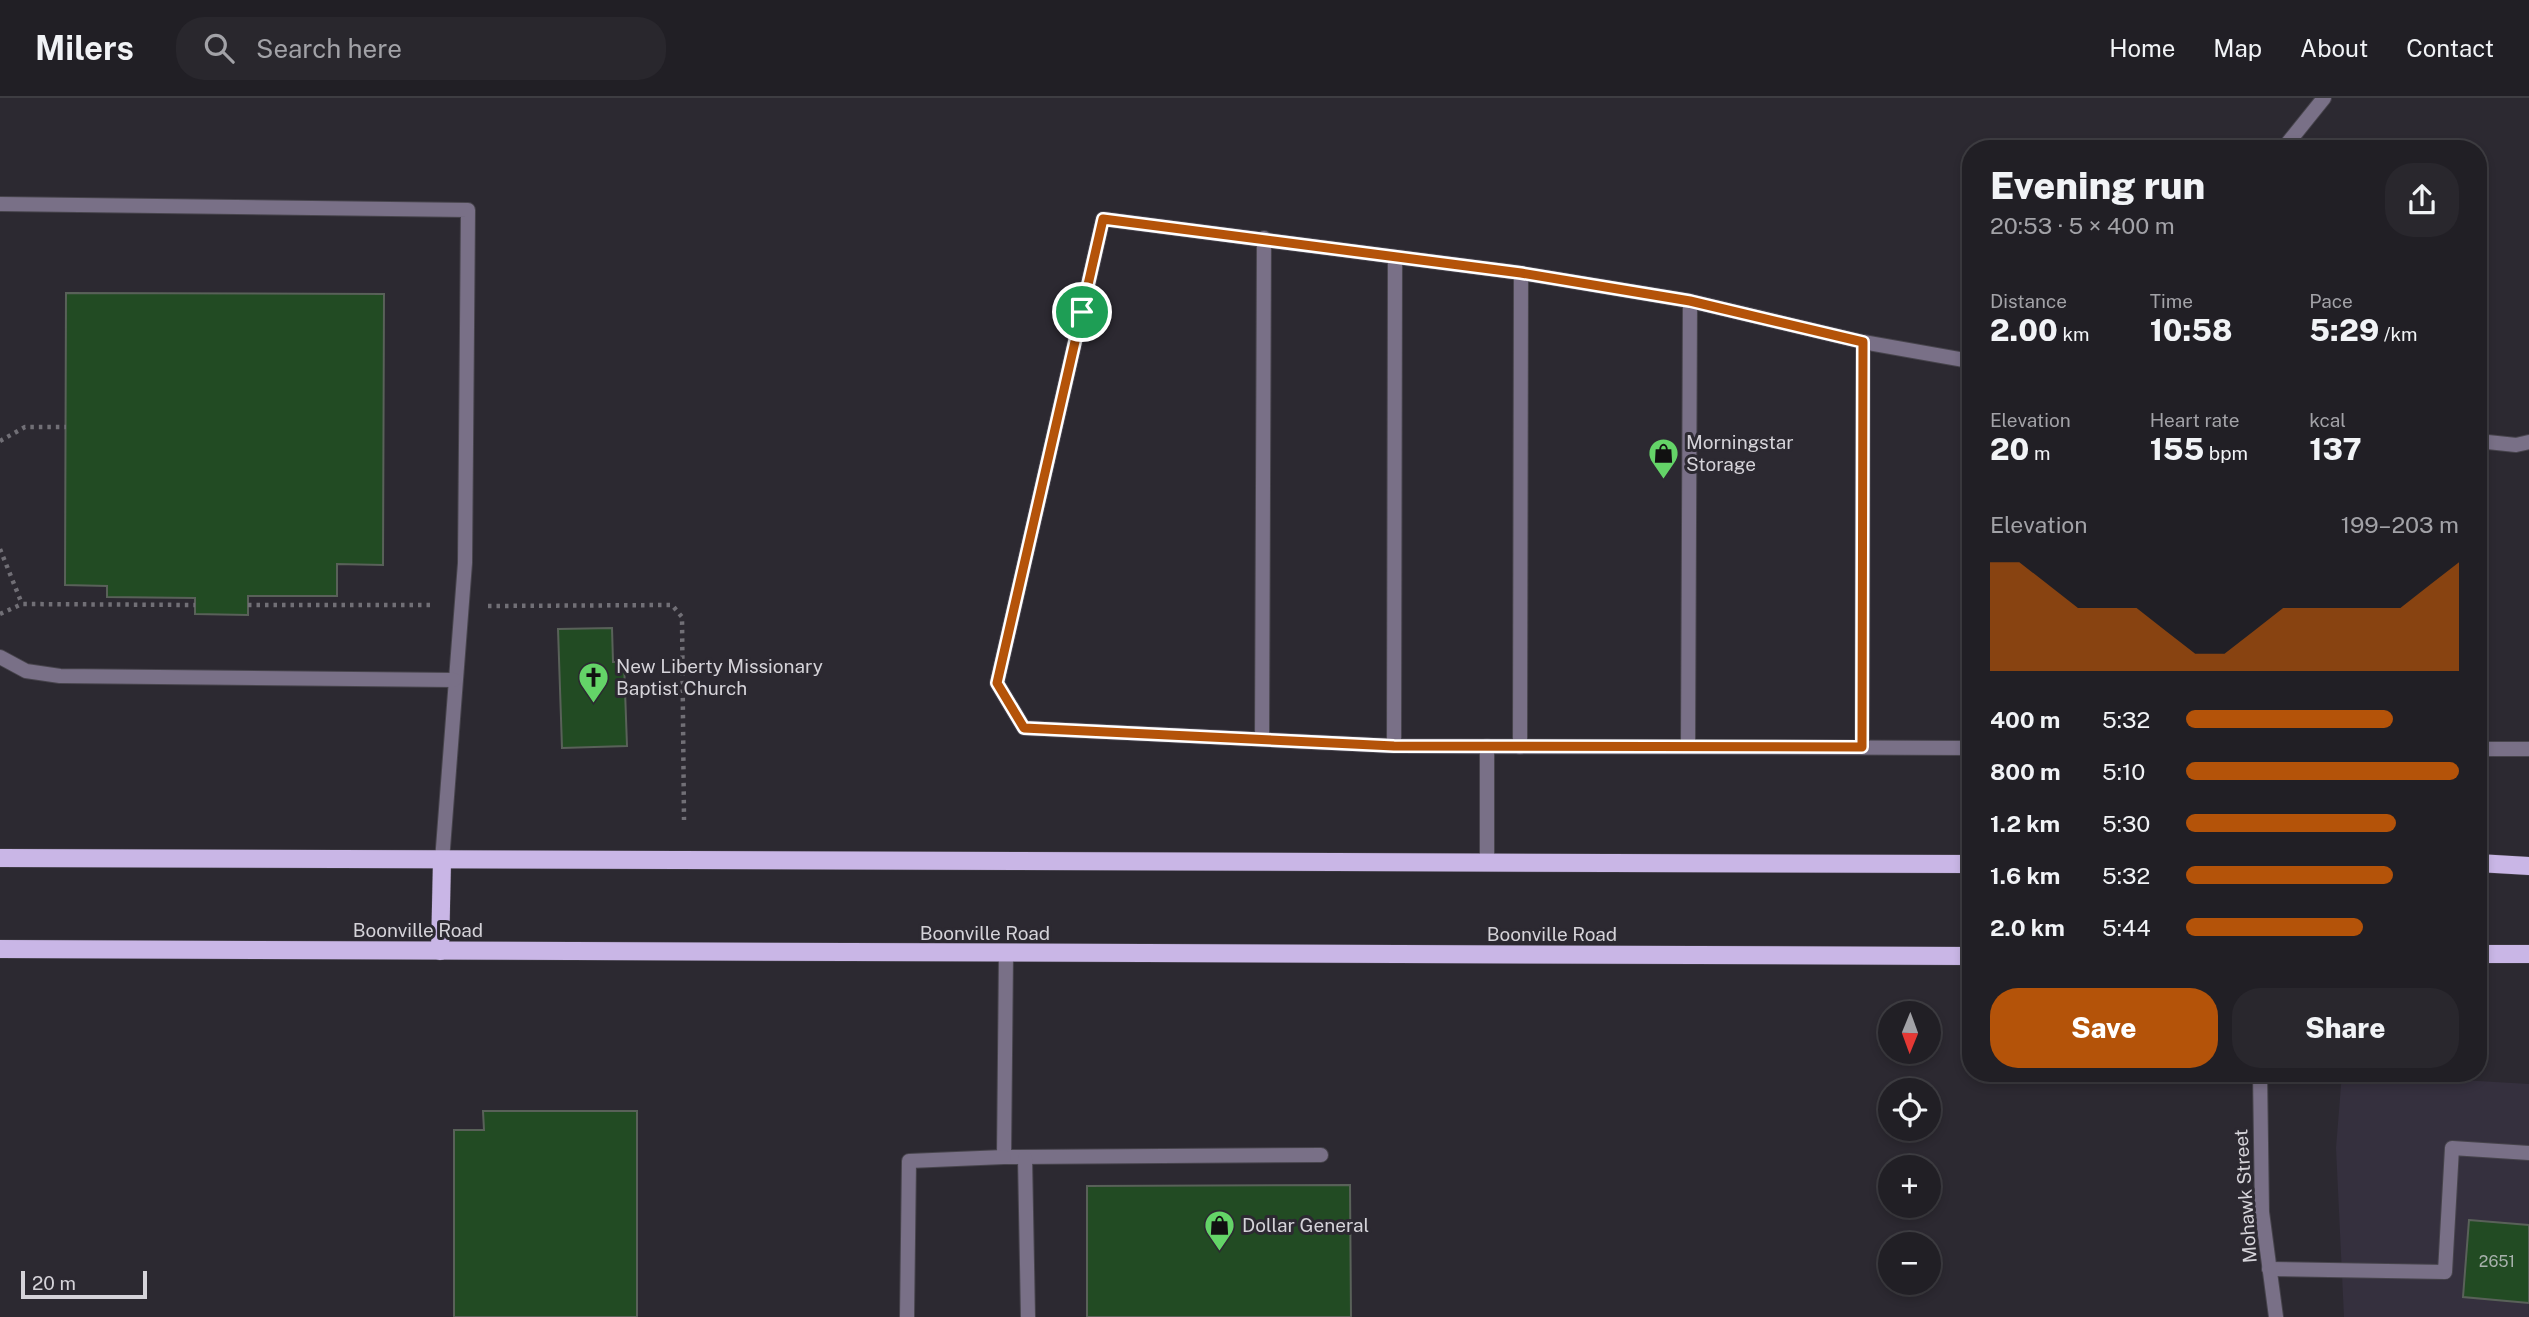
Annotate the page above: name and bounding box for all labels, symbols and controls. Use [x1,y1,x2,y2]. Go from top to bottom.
search box [176,17,666,80]
text: Milers [35,29,134,67]
icon: search [200,29,238,67]
text: Search here [256,33,402,64]
text: Home [2109,34,2175,62]
text: Map [2213,34,2262,62]
text: About [2300,34,2368,62]
text: Contact [2406,34,2494,62]
text: Evening run [1990,163,2205,208]
button: share [2385,163,2459,237]
text: 20:53 · 5 × 400 m [1990,212,2175,239]
pin [1052,282,1112,342]
text: Distance [1990,290,2067,312]
text: Time [2150,290,2193,312]
text: Pace [2309,290,2353,312]
icon: arrive [1063,293,1101,331]
text: 2.00 [1990,312,2058,348]
text: 10:58 [2150,312,2232,348]
text: 5:29 [2309,312,2379,348]
text: km [2058,323,2090,345]
text: /km [2379,323,2418,345]
text: Elevation [1990,409,2071,431]
text: Heart rate [2150,409,2239,431]
text: kcal [2309,409,2346,431]
place label: Morningstar Storage [1686,431,1794,475]
text: 20 [1990,431,2029,467]
text: 155 [2150,431,2204,467]
text: 137 [2309,431,2362,467]
shop icon: Morningstar Storage [1646,436,1680,480]
text: m [2029,442,2050,464]
text: bpm [2204,442,2248,464]
text: Elevation [1990,511,2088,538]
text: 199–203 m [2341,511,2459,538]
place label: New Liberty Missionary Baptist Church [616,655,823,699]
church icon: New Liberty Missionary Baptist Church [576,660,610,704]
text: 400 m [1990,706,2060,733]
text: 5:32 [2102,706,2150,733]
text: 800 m [1990,758,2061,785]
text: 5:10 [2102,758,2145,785]
text: 1.2 km [1990,810,2060,837]
text: 5:30 [2102,810,2150,837]
text: 1.6 km [1990,862,2060,889]
text: 5:32 [2102,862,2150,889]
text: 2.0 km [1990,914,2065,941]
text: 5:44 [2102,914,2151,941]
street label: Boonville Road [353,919,483,941]
street label: Boonville Road [920,922,1050,944]
street label: Boonville Road [1487,923,1617,945]
button: Save [1990,988,2218,1068]
button: Share [2232,988,2459,1068]
north arrow [1878,1001,1941,1064]
map controls [1878,1001,1941,1295]
button: locate [1878,1078,1941,1141]
street label: Mohawk Street [2229,1128,2261,1264]
button: + [1878,1155,1941,1218]
shop icon: Dollar General [1202,1208,1236,1252]
place label: Dollar General [1242,1214,1369,1236]
button: − [1878,1232,1941,1295]
house number: 2651 [2479,1252,2515,1271]
scale bar [21,1268,147,1300]
text: 20 m [32,1272,76,1294]

